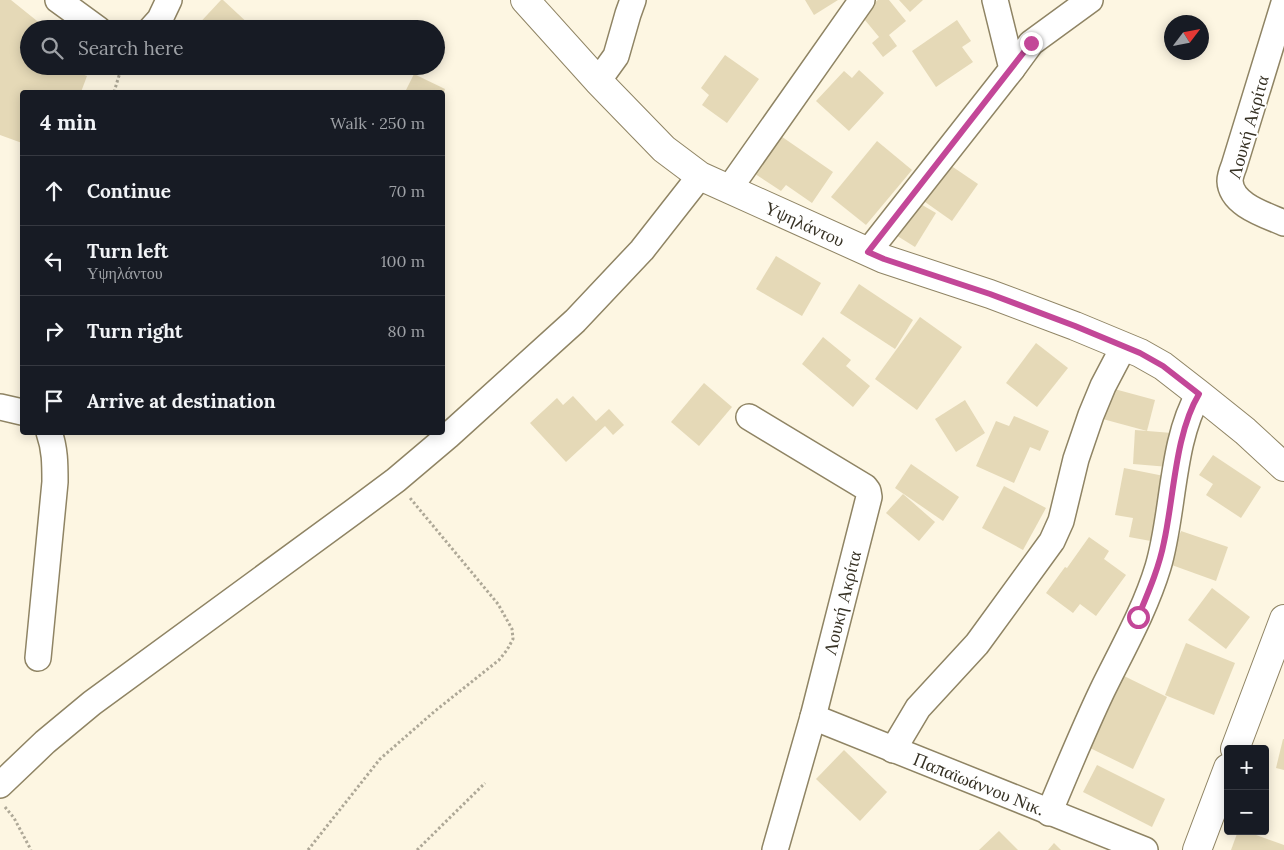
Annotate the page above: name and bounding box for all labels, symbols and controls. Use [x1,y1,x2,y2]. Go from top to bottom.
north arrow [1164,15,1209,60]
search box [20,20,445,75]
route end [1020,32,1043,55]
icon: search [38,34,66,62]
text: Search here [78,36,184,60]
street label: Λουκή Ακρίτα [1222,72,1274,181]
text: 4 min [40,109,97,136]
text: Walk · 250 m [330,113,425,133]
icon: ahead [40,177,68,205]
text: Continue [87,179,171,203]
text: 70 m [389,181,425,201]
street label: Υψηλάντου [761,195,849,251]
text: Turn left [87,239,168,263]
icon: left [40,247,68,275]
text: 100 m [381,251,425,271]
text: Υψηλάντου [87,263,163,283]
icon: right [40,317,68,345]
text: Turn right [87,319,183,343]
text: 80 m [388,321,425,341]
icon: arrive [40,387,68,415]
text: Arrive at destination [87,389,276,413]
street label: Λουκή Ακρίτα [818,548,866,658]
route start [1127,606,1150,629]
map controls [1224,745,1269,835]
button: + [1224,745,1269,790]
street label: Παπαϊωάννου Νικ. [910,747,1048,820]
button: − [1224,790,1269,835]

